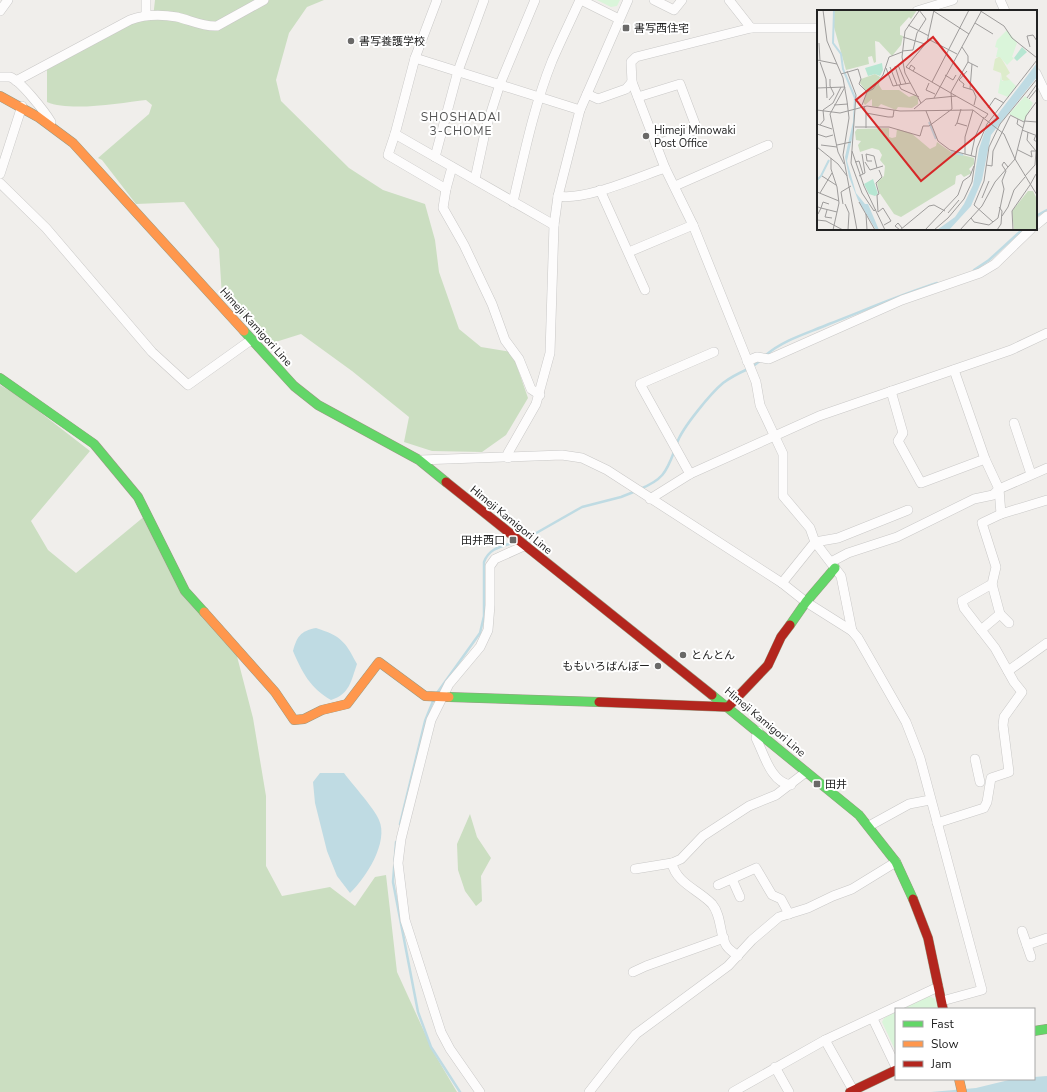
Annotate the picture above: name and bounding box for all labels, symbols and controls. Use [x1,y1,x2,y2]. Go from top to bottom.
inset map [817,10,1037,230]
place label: 書写西住宅 [634,21,689,36]
marker: 書写西住宅 [621,23,631,33]
place label: 書写養護学校 [359,34,425,49]
marker: 書写養護学校 [346,36,356,46]
district label: SHOSHADAI 3-CHOME [421,109,501,139]
place label: Himeji Minowaki Post Office [654,123,735,151]
marker: Himeji Minowaki Post Office [641,131,651,141]
street label: Himeji Kamigori Line [217,284,296,370]
street label: Himeji Kamigori Line [467,482,555,558]
place label: 田井西口 [461,533,505,548]
marker: 田井西口 [508,535,518,545]
place label: とんとん [691,648,735,663]
marker: とんとん [678,650,688,660]
place label: ももいろばんぼー [562,659,650,674]
marker: ももいろばんぼー [653,661,663,671]
street label: Himeji Kamigori Line [721,684,809,760]
place label: 田井 [825,777,847,792]
marker: 田井 [812,779,822,789]
legend [895,1008,1035,1080]
text: Fast [931,1016,954,1032]
text: Slow [931,1036,959,1052]
text: Jam [930,1056,952,1072]

